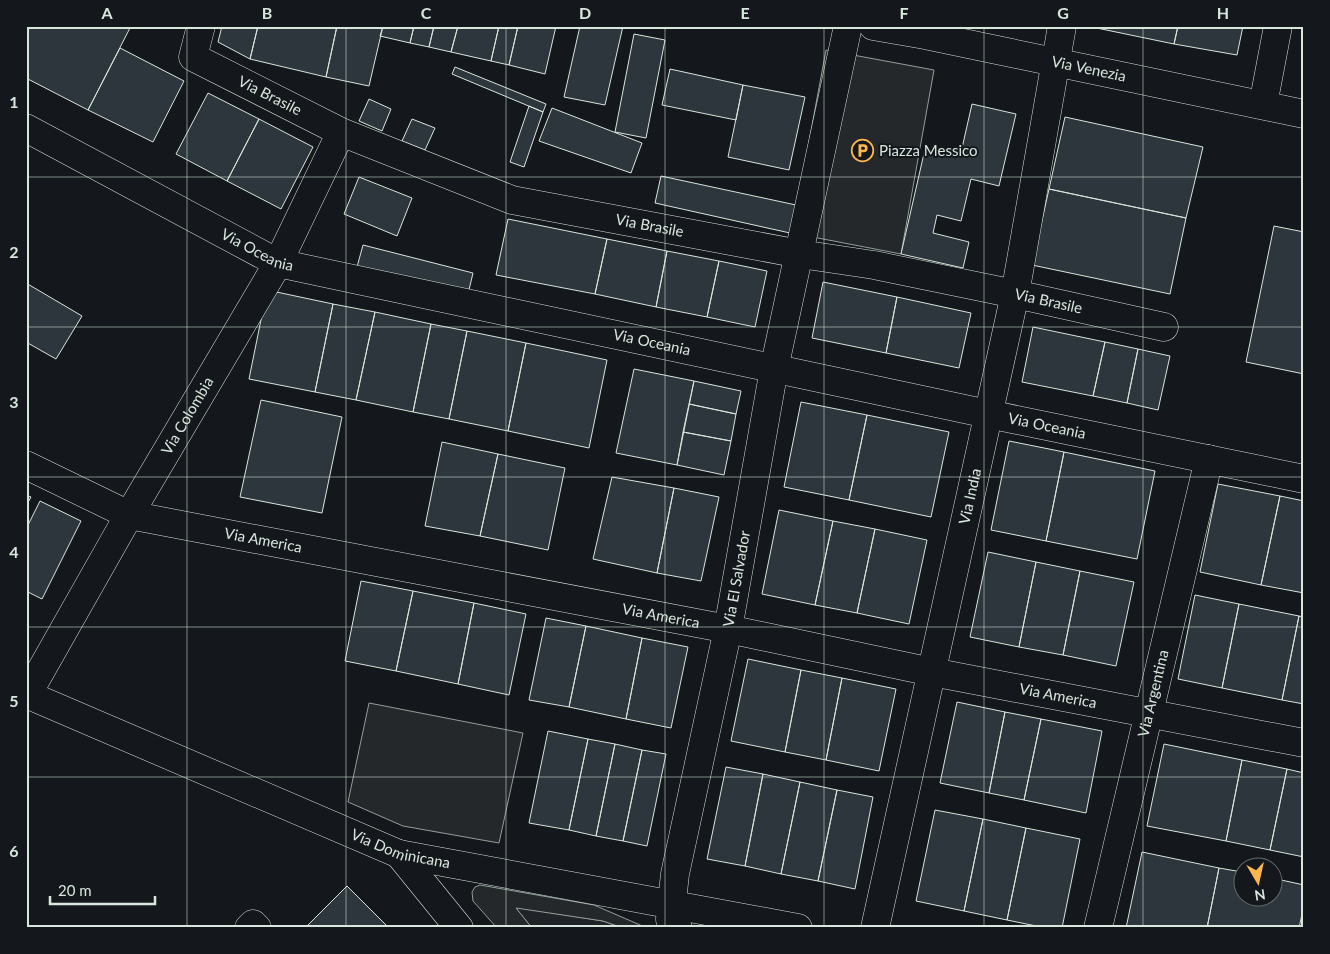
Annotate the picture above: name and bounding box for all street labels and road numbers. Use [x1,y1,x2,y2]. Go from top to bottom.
street label: Via Venezia [1050,52,1128,85]
street label: Via Brasile [235,71,305,119]
street label: Via Brasile [614,210,685,240]
street label: Via Oceania [218,224,295,274]
street label: Via Brasile [1013,284,1084,317]
street label: Via Oceania [612,325,692,359]
street label: Via Colombia [157,373,217,458]
street label: Via Oceania [1007,408,1088,442]
street label: Via India [954,466,984,526]
street label: Via America [223,523,304,556]
street label: Via El Salvador [719,528,753,628]
street label: Via America [621,599,701,631]
street label: Via Argentina [1134,648,1172,739]
street label: Via America [1018,679,1099,711]
street label: Via Dominicana [348,824,452,871]

